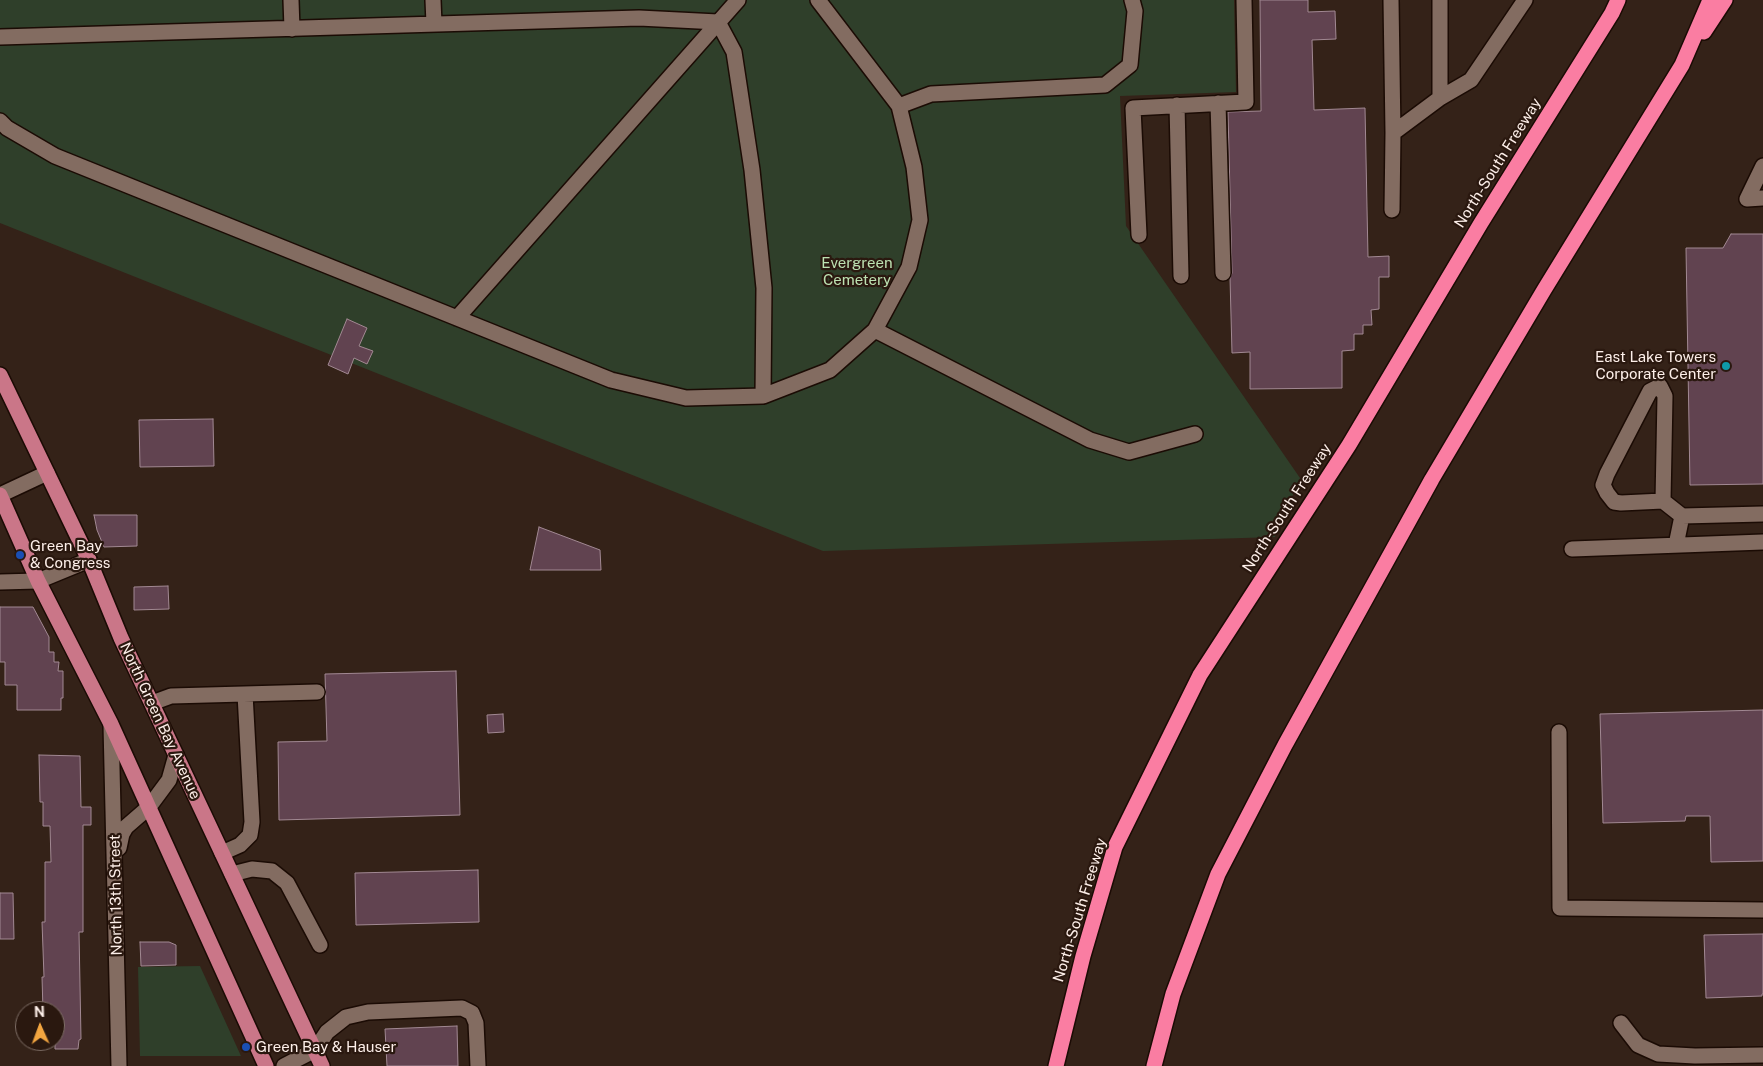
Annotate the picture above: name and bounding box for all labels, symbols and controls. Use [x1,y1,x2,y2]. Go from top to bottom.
street label: North-South Freeway [1451,95,1545,231]
park label: Evergreen Cemetery [821,254,893,289]
place label: East Lake Towers Corporate Center [1595,348,1716,383]
marker: East Lake Towers Corporate Center [1720,360,1732,372]
street label: North-South Freeway [1239,440,1335,576]
place label: Green Bay & Congress [30,537,110,572]
marker: Green Bay & Congress [14,549,26,561]
street label: North Green Bay Avenue [116,640,204,802]
street label: North 13th Street [106,834,126,956]
street label: North-South Freeway [1050,836,1110,984]
north arrow [15,1001,65,1051]
text: N [34,1004,45,1020]
place label: Green Bay & Hauser [256,1038,396,1056]
marker: Green Bay & Hauser [240,1041,252,1053]

